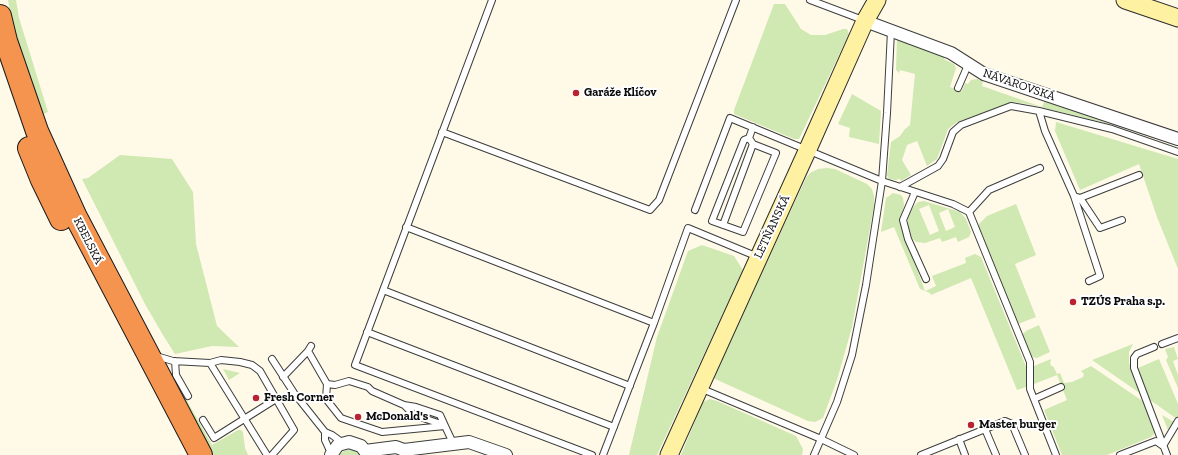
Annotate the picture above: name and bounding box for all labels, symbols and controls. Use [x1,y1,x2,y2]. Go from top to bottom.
street label: NÁVAROVSKÁ [981,66,1057,104]
place label: Garáže Klíčov [584,86,657,100]
marker: Garáže Klíčov [571,88,581,98]
street label: LETŇANSKÁ [751,193,793,261]
street label: KBELSKÁ [70,215,106,267]
place label: TZÚS Praha s.p. [1081,295,1165,309]
marker: TZÚS Praha s.p. [1068,297,1078,307]
place label: Fresh Corner [264,391,334,405]
marker: Fresh Corner [251,393,261,403]
place label: McDonald's [366,410,428,424]
marker: McDonald's [353,412,363,422]
place label: Master burger [979,418,1056,432]
marker: Master burger [966,420,976,430]

